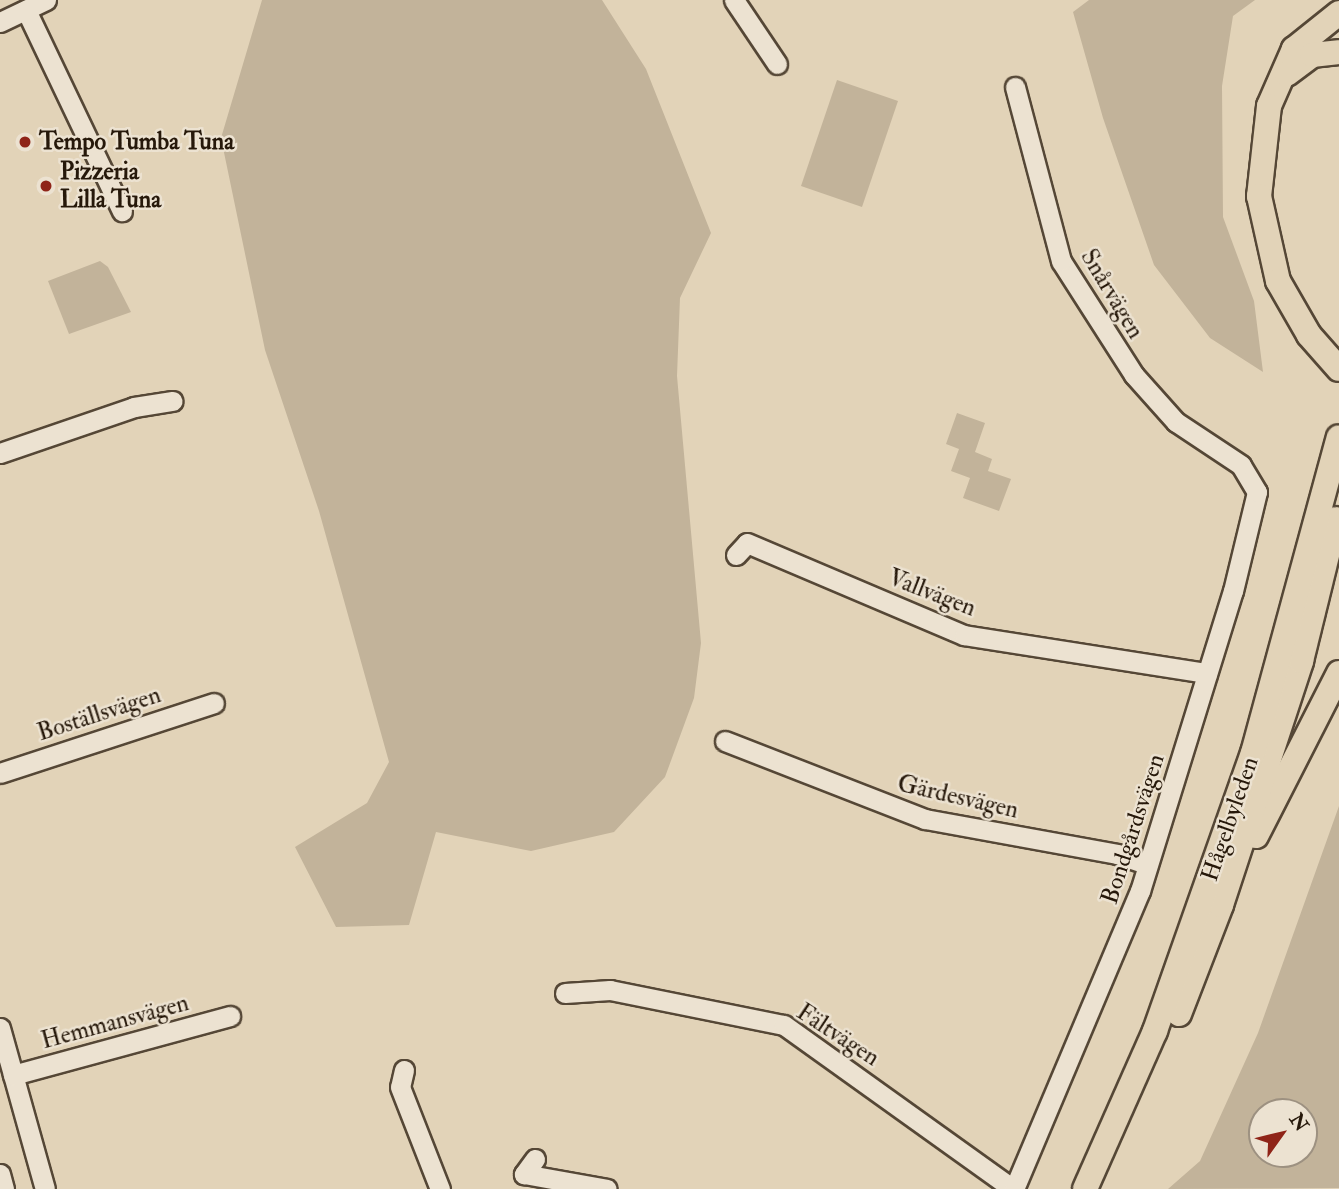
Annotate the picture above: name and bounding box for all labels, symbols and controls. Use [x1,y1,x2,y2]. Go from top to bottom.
place label: Tempo Tumba Tuna [39,128,234,156]
marker: Tempo Tumba Tuna [17,134,33,150]
place label: Pizzeria Lilla Tuna [60,158,161,214]
marker: Pizzeria Lilla Tuna [38,178,54,194]
street label: Snårvägen [1074,244,1150,344]
street label: Vallvägen [884,563,980,623]
street label: Boställsvägen [34,681,164,747]
street label: Bondgårdsvägen [1095,750,1171,908]
street label: Hågelbyleden [1195,753,1265,885]
street label: Gärdesvägen [895,769,1021,825]
street label: Hemmansvägen [38,988,192,1056]
street label: Fältvägen [791,998,885,1072]
north arrow [1248,1098,1318,1168]
text: N [1284,1109,1313,1136]

